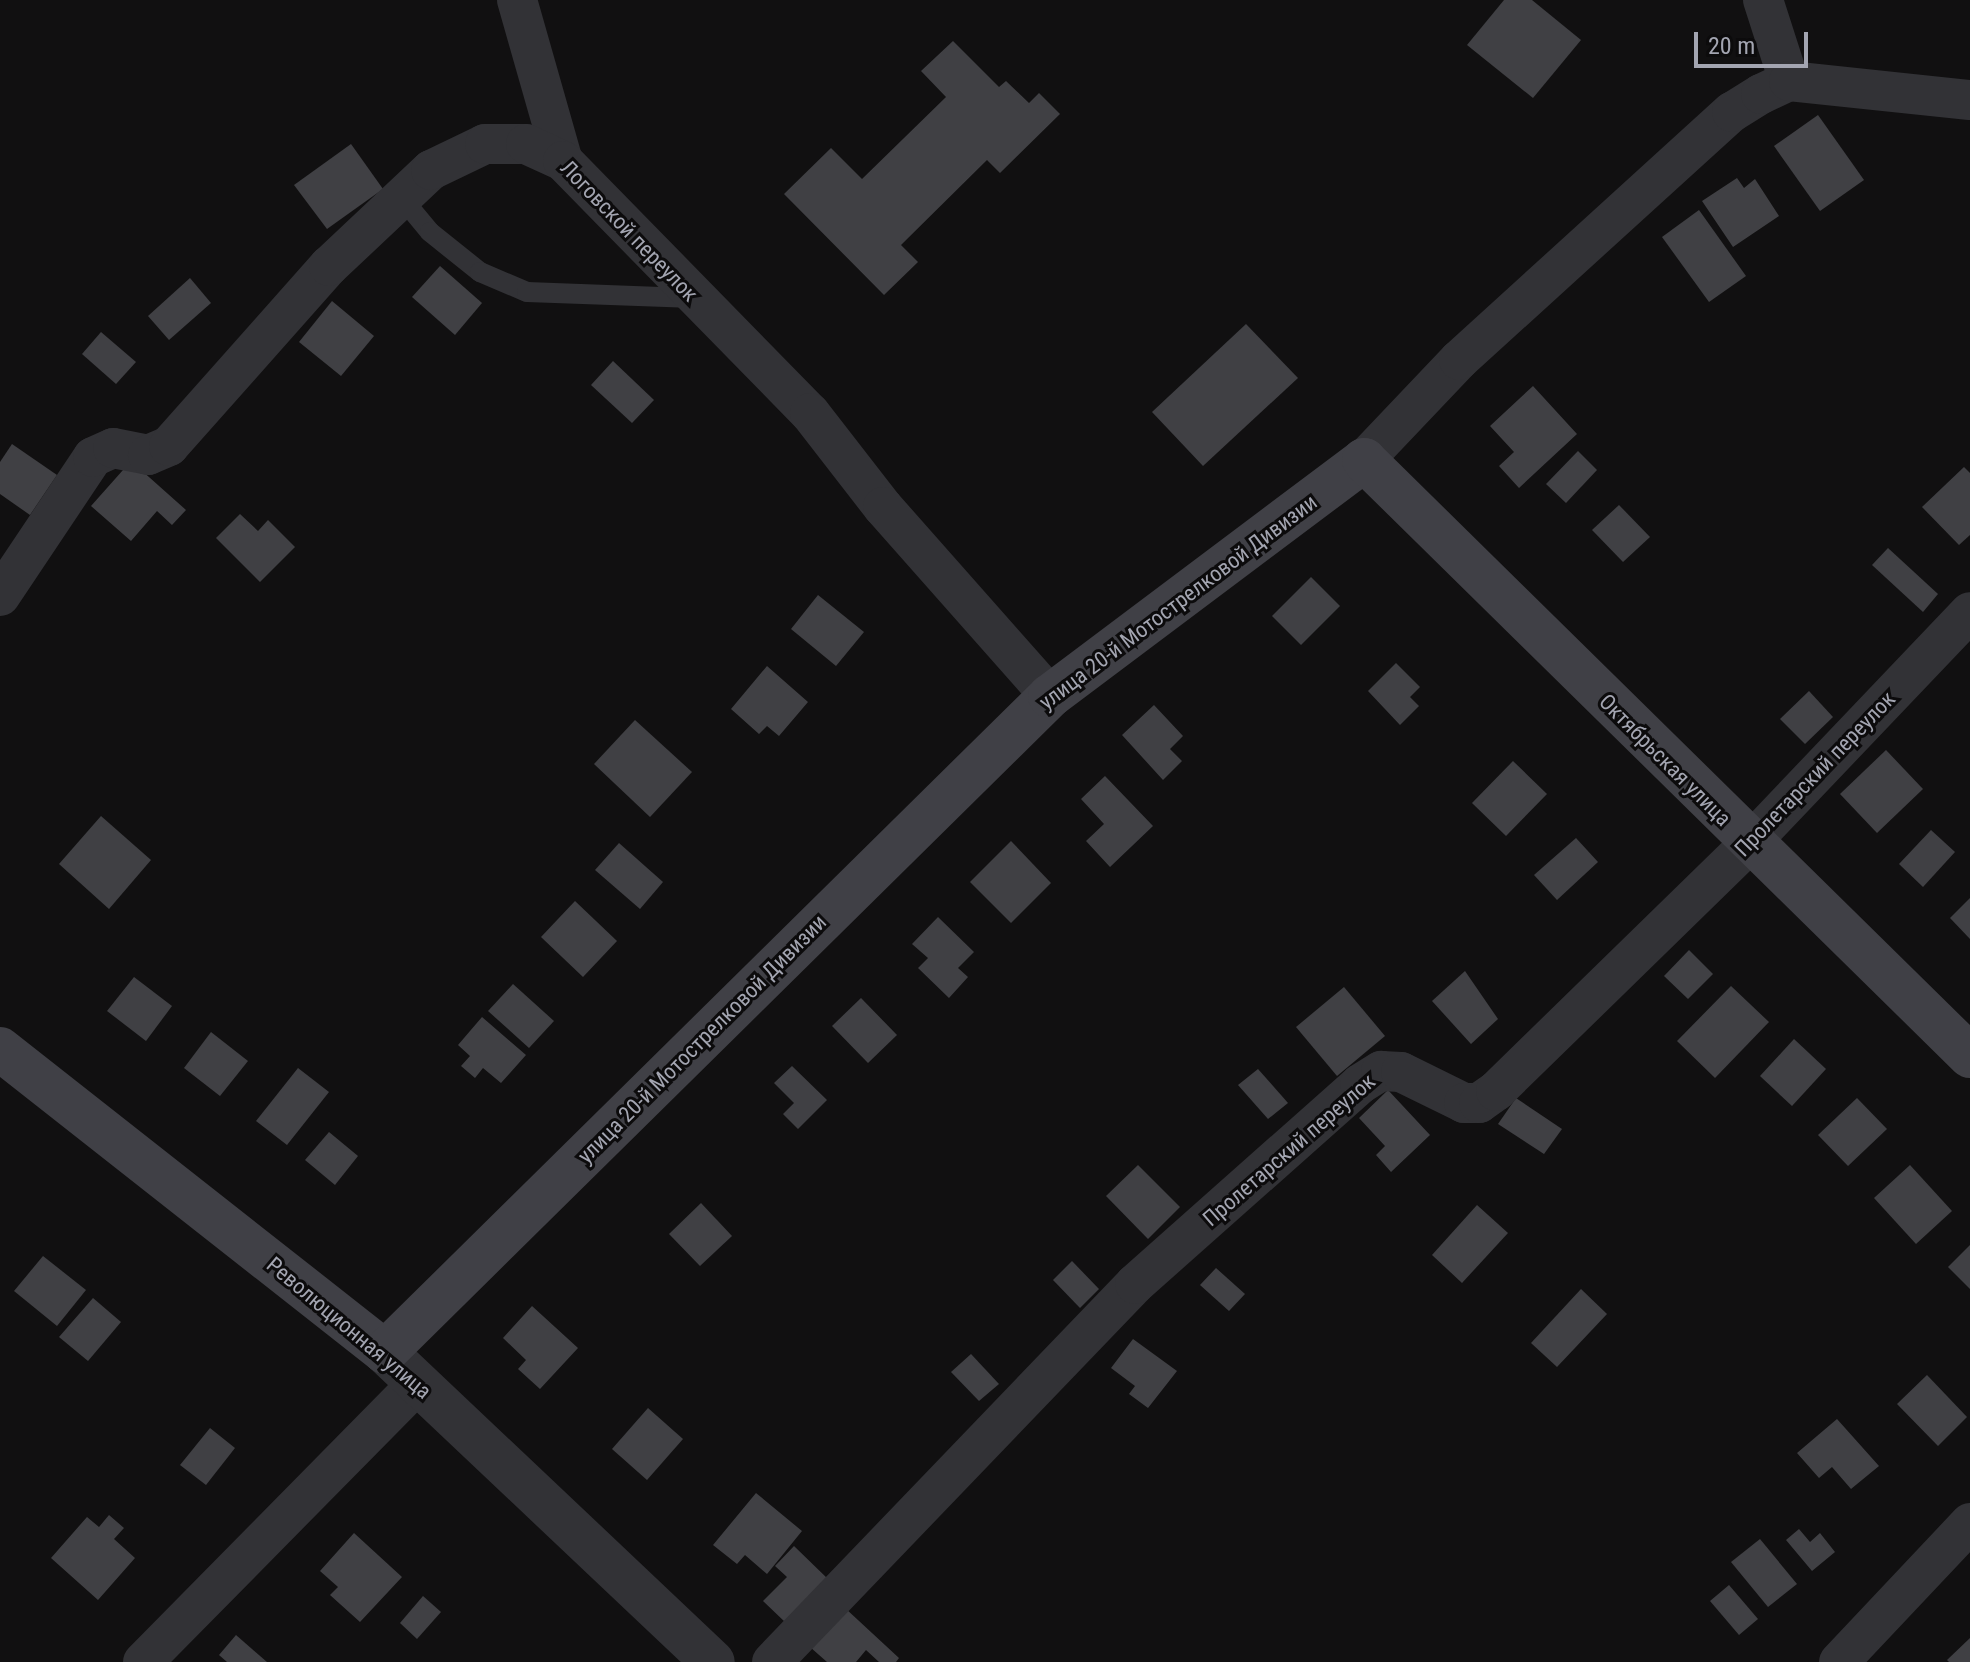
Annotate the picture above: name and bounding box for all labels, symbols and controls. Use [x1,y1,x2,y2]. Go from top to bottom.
scale bar [1698,16,1812,66]
text: 20 m [1708,32,1755,60]
street label: Логовской переулок [555,155,703,307]
street label: улица 20-й Мотострелковой Дивизии [1034,489,1322,715]
street label: Пролетарский переулок [1729,686,1901,862]
street label: Октябрьская улица [1594,689,1736,831]
street label: улица 20-й Мотострелковой Дивизии [572,909,832,1169]
street label: Пролетарский переулок [1197,1068,1381,1232]
street label: Революционная улица [261,1251,437,1405]

